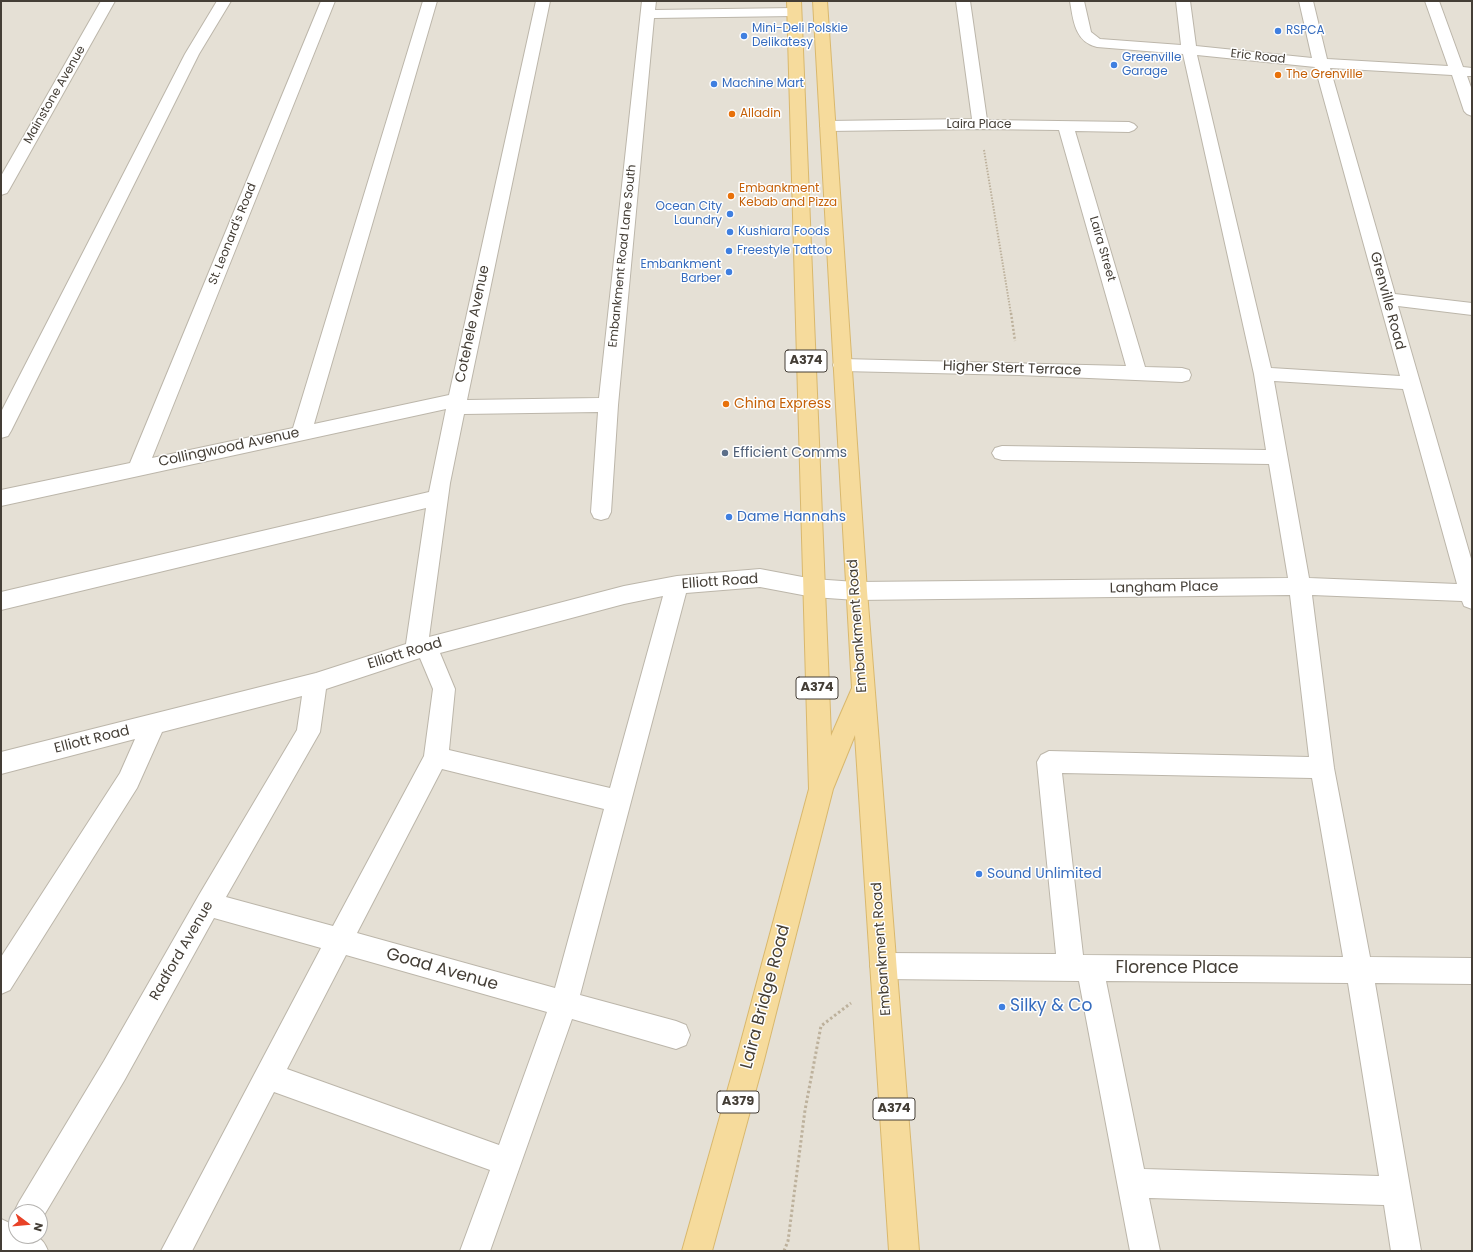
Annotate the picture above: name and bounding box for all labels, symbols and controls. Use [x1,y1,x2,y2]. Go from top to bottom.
place label: Mini-Deli Polskie Delikatesy [752,22,848,50]
place label: RSPCA [1286,24,1325,38]
marker: RSPCA [1273,26,1283,36]
marker: Mini-Deli Polskie Delikatesy [739,31,749,41]
street label: Mainstone Avenue [21,43,89,147]
street label: Eric Road [1230,47,1286,67]
place label: Greenville Garage [1122,51,1181,79]
marker: Greenville Garage [1109,60,1119,70]
place label: The Grenville [1286,68,1363,82]
marker: The Grenville [1273,70,1283,80]
place label: Machine Mart [722,77,804,91]
marker: Machine Mart [709,79,719,89]
place label: Alladin [740,107,781,121]
marker: Alladin [727,109,737,119]
street label: Laira Place [947,118,1011,132]
street label: Embankment Road Lane South [606,164,640,348]
street label: St. Leonard's Road [206,181,260,287]
place label: Embankment Kebab and Pizza [739,182,837,210]
marker: Embankment Kebab and Pizza [726,191,736,201]
place label: Ocean City Laundry [656,200,722,228]
marker: Ocean City Laundry [725,209,735,219]
street label: Laira Street [1086,215,1118,283]
place label: Kushiara Foods [738,225,829,239]
marker: Kushiara Foods [725,227,735,237]
place label: Freestyle Tattoo [737,244,832,258]
marker: Freestyle Tattoo [724,246,734,256]
street label: Grenville Road [1366,250,1408,352]
place label: Embankment Barber [641,258,721,286]
street label: Cotehele Avenue [452,264,494,384]
marker: Embankment Barber [724,267,734,277]
road number: A374 [785,350,827,372]
street label: Higher Stert Terrace [942,358,1082,380]
place label: China Express [734,396,831,412]
marker: China Express [721,399,731,409]
street label: Collingwood Avenue [157,425,301,471]
place label: Efficient Comms [733,445,847,461]
marker: Efficient Comms [720,448,730,458]
place label: Dame Hannahs [737,509,846,525]
marker: Dame Hannahs [724,512,734,522]
street label: Embankment Road [845,559,871,693]
street label: Elliott Road [681,571,759,593]
street label: Langham Place [1110,579,1218,597]
street label: Elliott Road [366,635,444,673]
road number: A374 [796,677,838,699]
street label: Elliott Road [53,723,131,757]
place label: Sound Unlimited [987,866,1102,882]
marker: Sound Unlimited [974,869,984,879]
street label: Embankment Road [869,882,895,1016]
street label: Radford Avenue [147,898,217,1004]
street label: Laira Bridge Road [737,923,795,1071]
street label: Goad Avenue [384,944,500,996]
street label: Florence Place [1115,959,1239,979]
place label: Silky & Co [1010,997,1092,1017]
marker: Silky & Co [997,1002,1007,1012]
road number: A379 [717,1091,759,1113]
road number: A374 [873,1098,915,1120]
north arrow [8,1204,48,1244]
text: N [30,1221,47,1233]

